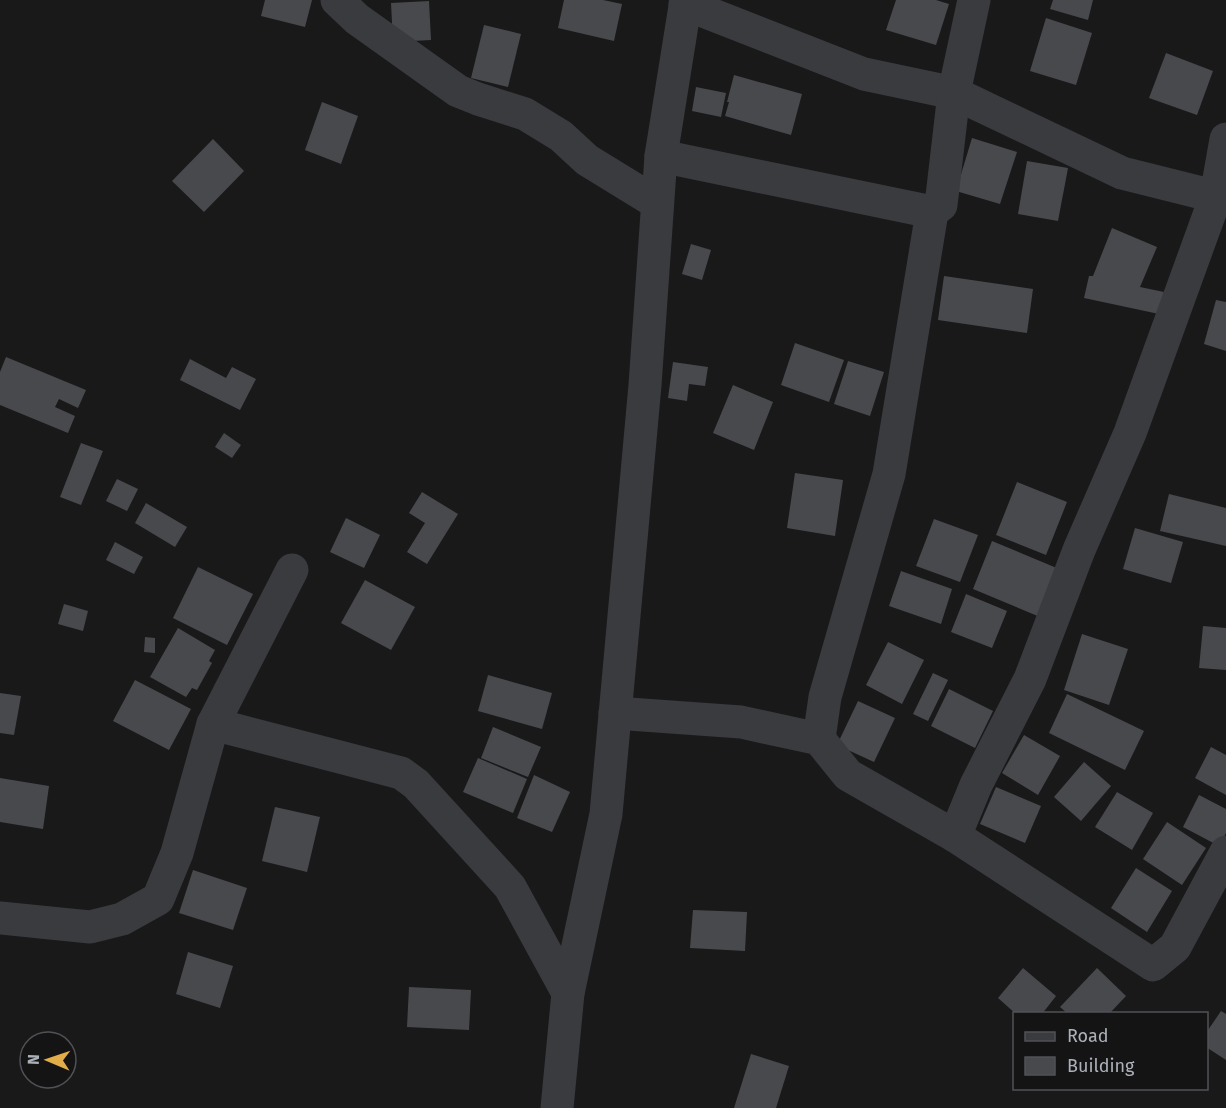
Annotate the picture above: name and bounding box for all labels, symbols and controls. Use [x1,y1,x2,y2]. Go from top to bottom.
legend [1013,1012,1208,1090]
text: Road [1067,1025,1109,1047]
north arrow [18,1030,78,1090]
text: N [24,1054,43,1065]
text: Building [1067,1055,1135,1077]

